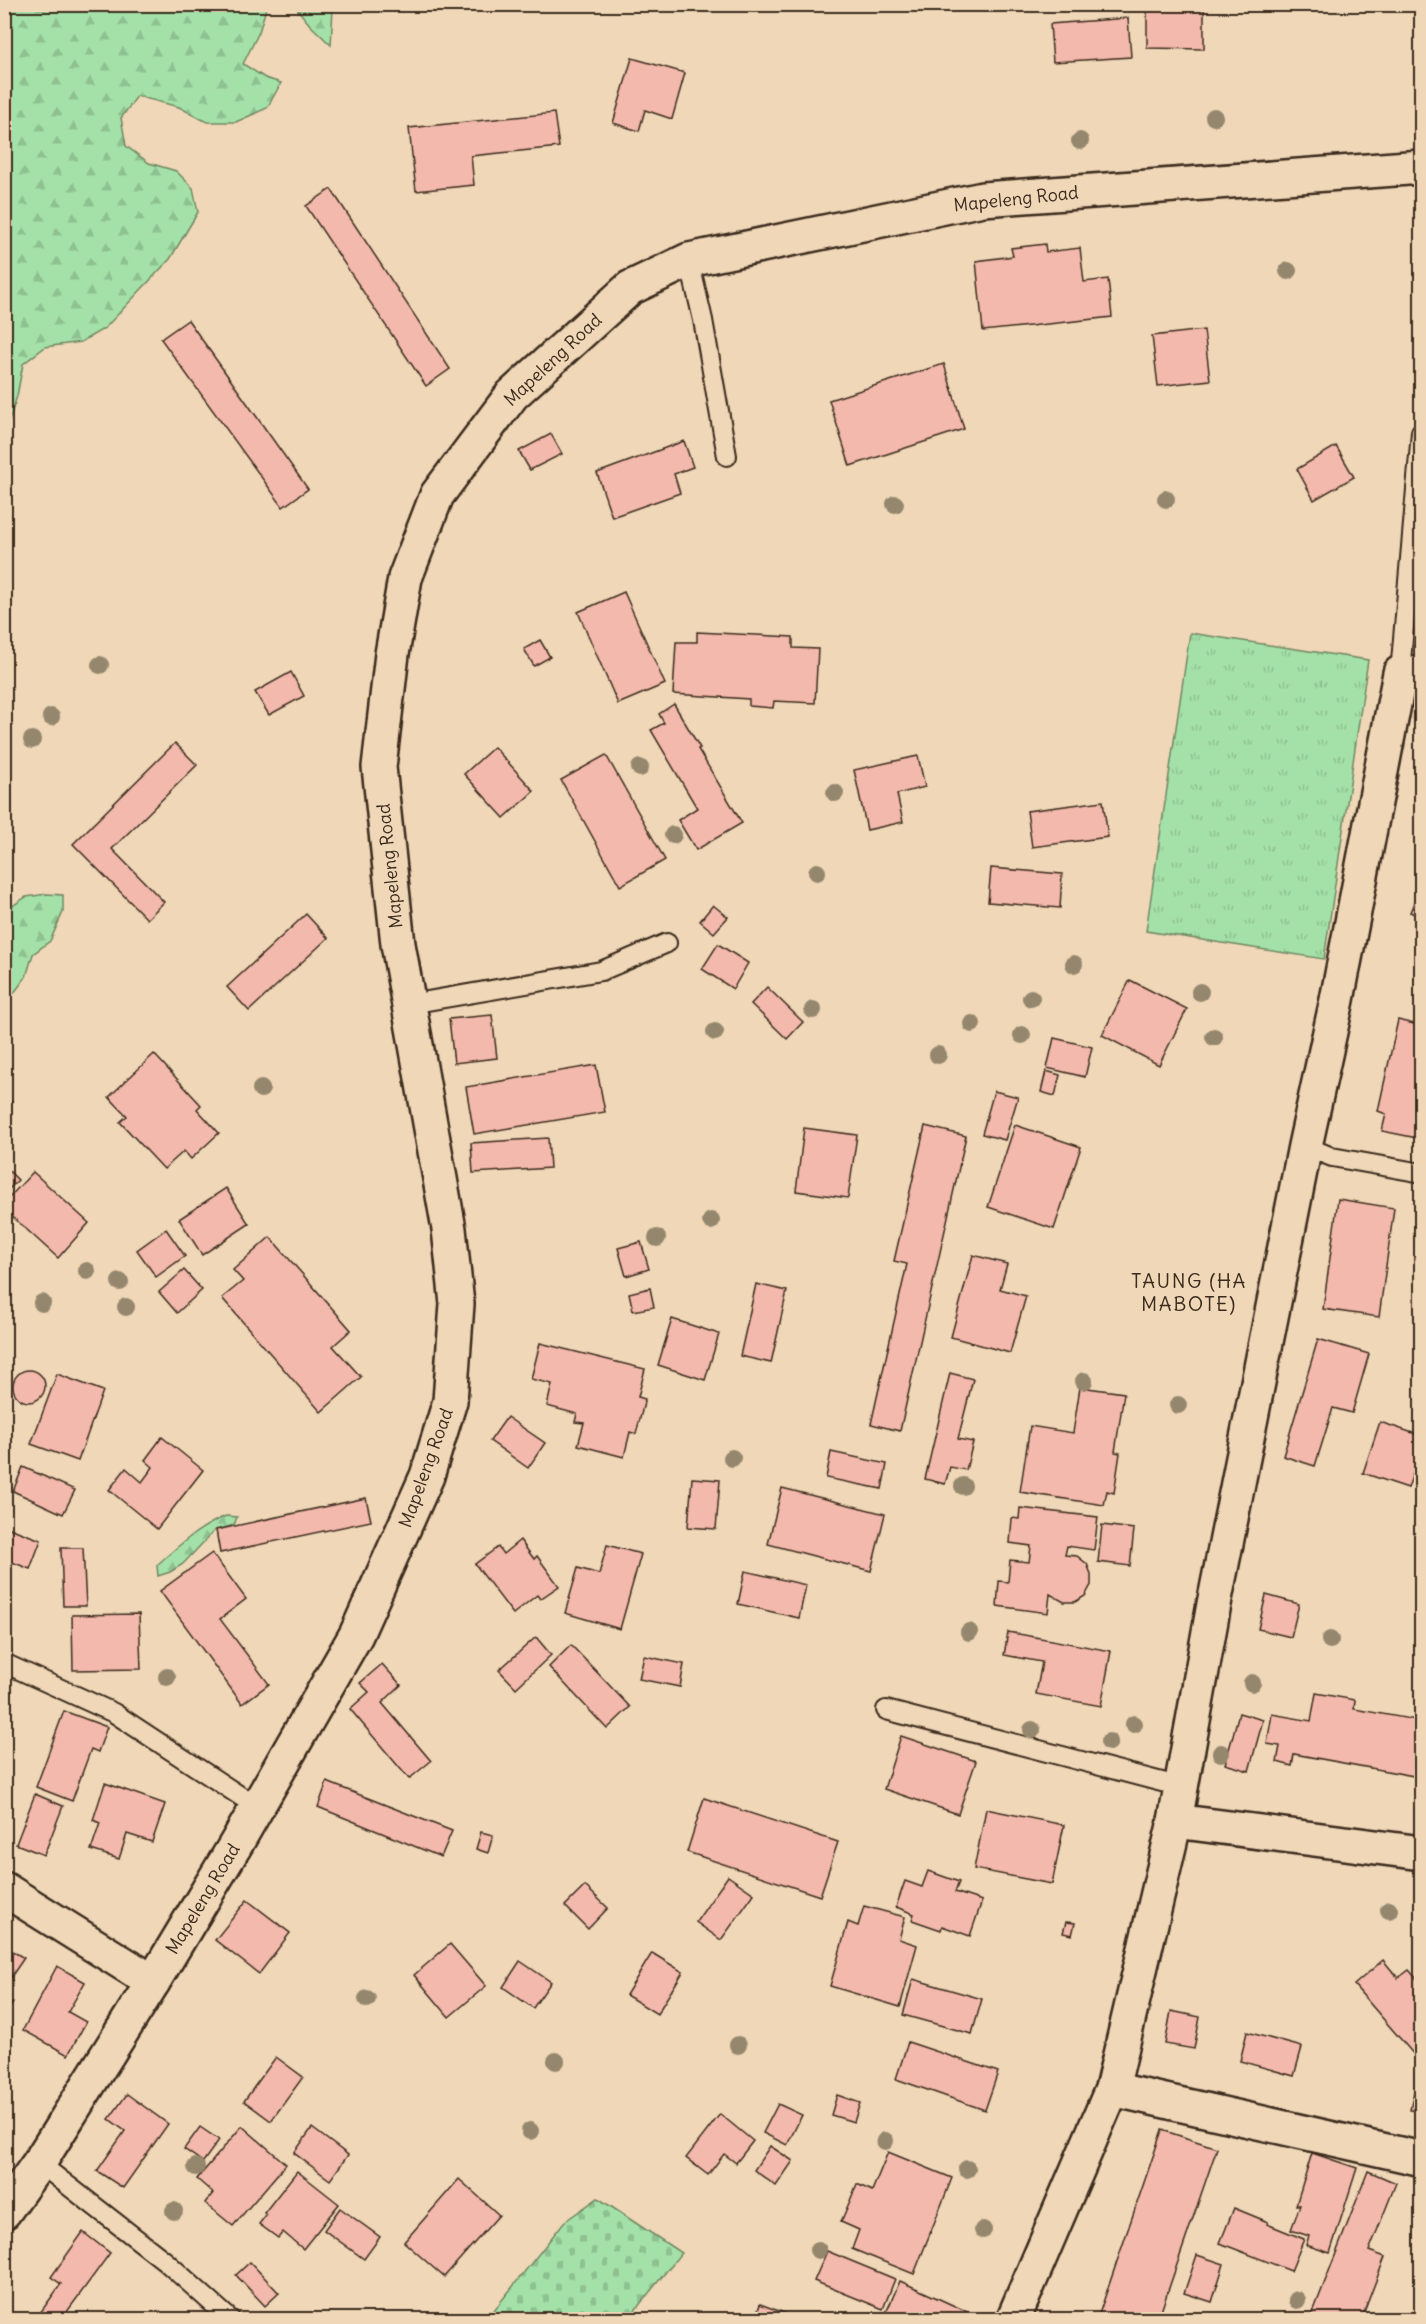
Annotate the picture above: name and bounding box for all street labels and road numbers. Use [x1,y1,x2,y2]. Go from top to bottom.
street label: Mapeleng Road [952,180,1080,216]
street label: Mapeleng Road [499,308,607,411]
street label: Mapeleng Road [371,802,407,930]
street label: Mapeleng Road [393,1405,458,1531]
street label: Mapeleng Road [160,1839,245,1958]

